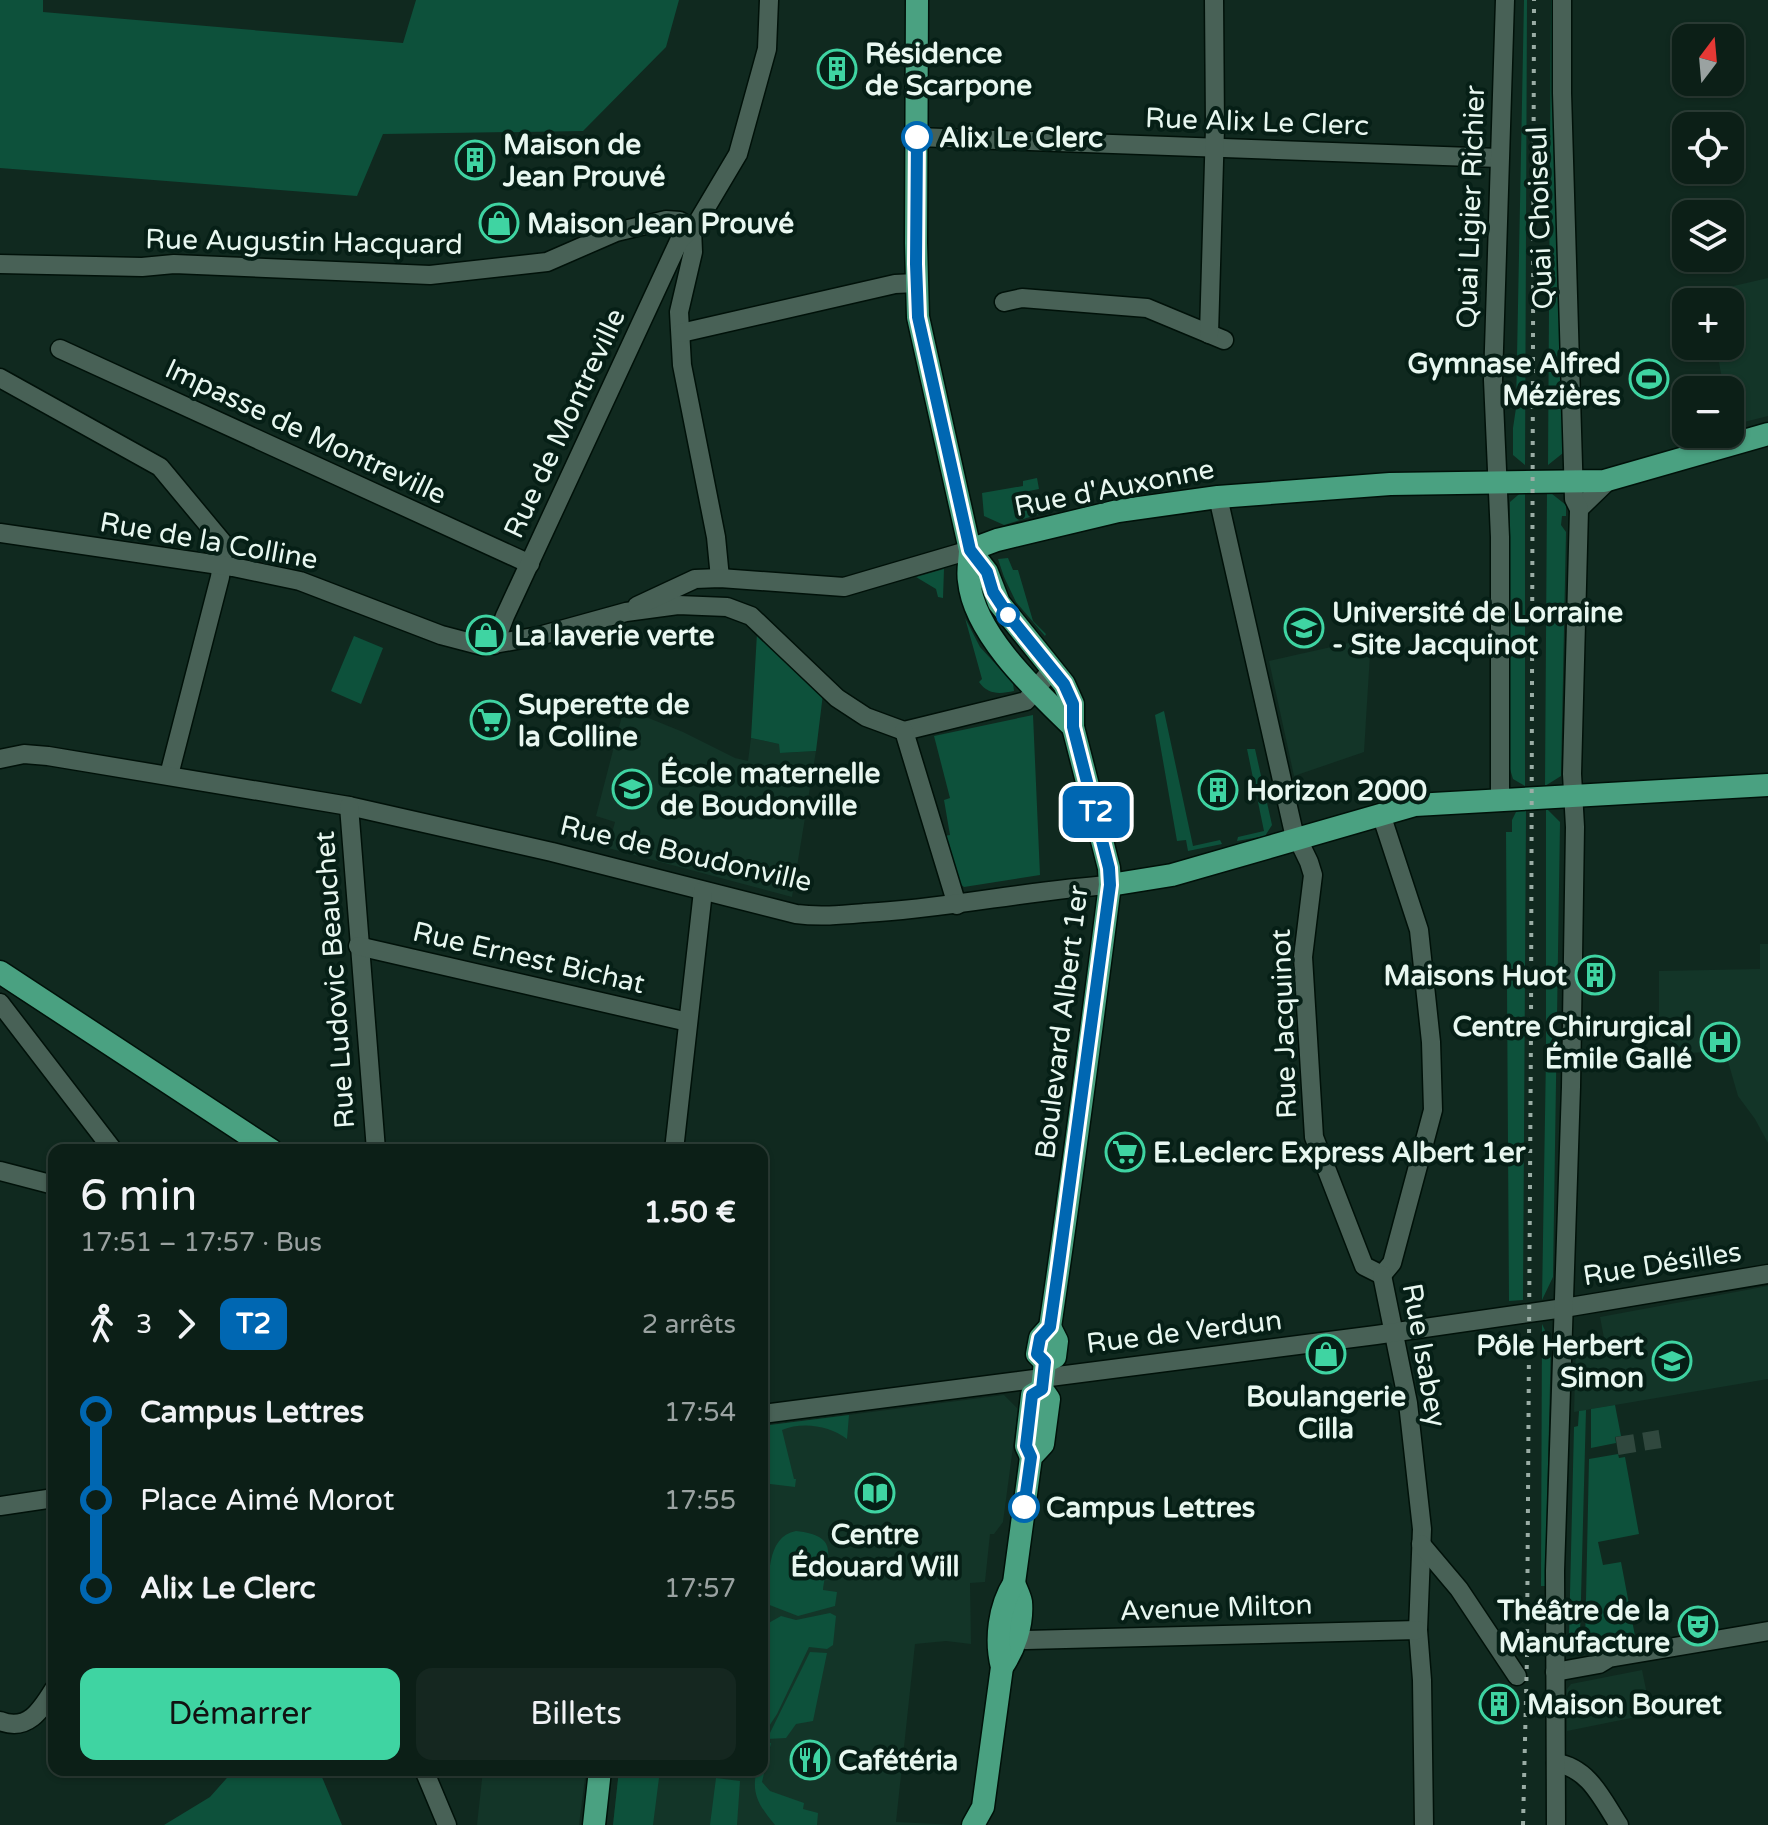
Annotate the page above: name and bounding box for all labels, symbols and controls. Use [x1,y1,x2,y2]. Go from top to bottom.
north arrow [1672,24,1744,96]
map controls [1672,24,1744,448]
place label: Résidence de Scarpone [865,37,1032,103]
building icon: Résidence de Scarpone [816,48,858,90]
street label: Quai Ligier Richier [1450,84,1492,329]
street label: Rue Alix Le Clerc [1144,101,1369,143]
button: locate [1672,112,1744,184]
place label: Alix Le Clerc [939,121,1103,155]
marker: Alix Le Clerc [902,122,932,152]
street label: Quai Choiseul [1520,126,1560,310]
place label: Maison de Jean Prouvé [502,128,666,194]
building icon: Maison de Jean Prouvé [454,139,496,181]
button: layers [1672,200,1744,272]
shop icon: Maison Jean Prouvé [478,202,520,244]
place label: Maison Jean Prouvé [527,207,794,241]
street label: Rue Augustin Hacquard [145,222,463,262]
button: + [1672,288,1744,360]
street label: Rue de Montreville [497,303,633,544]
place label: Gymnase Alfred Mézières [1407,347,1621,413]
street label: Impasse de Montreville [160,352,452,512]
sports icon: Gymnase Alfred Mézières [1628,358,1670,400]
button: − [1672,376,1744,448]
street label: Rue d'Auxonne [1011,452,1217,524]
street label: Rue de la Colline [97,505,320,577]
place label: Université de Lorraine - Site Jacquinot [1332,596,1623,662]
unlabelled marker [997,604,1019,626]
school or university icon: Université de Lorraine - Site Jacquinot [1283,607,1325,649]
shop icon: La laverie verte [465,614,507,656]
place label: La laverie verte [514,619,715,653]
place label: Superette de la Colline [518,688,690,754]
supermarket icon: Superette de la Colline [469,699,511,741]
place label: École maternelle de Boudonville [660,756,880,823]
school or university icon: École maternelle de Boudonville [611,768,653,810]
building icon: Horizon 2000 [1197,769,1239,811]
place label: Horizon 2000 [1246,774,1427,808]
line badge: T2 [1060,786,1132,838]
text: T2 [1079,795,1113,829]
street label: Rue de Boudonville [557,808,815,899]
street label: Rue Ludovic Beauchet [308,830,362,1130]
street label: Boulevard Albert 1er [1028,883,1096,1161]
street label: Rue Ernest Bichat [410,915,648,1001]
street label: Rue Jacquinot [1264,928,1304,1120]
building icon: Maisons Huot [1574,954,1616,996]
place label: Maisons Huot [1384,959,1567,993]
place label: Centre Chirurgical Émile Gallé [1452,1010,1692,1076]
hospital icon: Centre Chirurgical Émile Gallé [1699,1021,1741,1063]
supermarket icon: E.Leclerc Express Albert 1er [1104,1131,1146,1173]
place label: E.Leclerc Express Albert 1er [1153,1136,1527,1170]
text: 6 min [80,1170,197,1223]
text: 1.50 € [643,1194,736,1231]
text: 17:51 – 17:57 · Bus [80,1227,322,1258]
street label: Rue Désilles [1580,1235,1744,1293]
street label: Rue Isabey [1395,1281,1453,1430]
icon: walk [80,1302,124,1346]
icon: forward [164,1302,208,1346]
street label: Rue de Verdun [1084,1303,1284,1361]
text: T2 [236,1307,271,1341]
text: 3 [136,1309,152,1340]
text: 2 arrêts [642,1309,736,1340]
place label: Pôle Herbert Simon [1476,1329,1644,1395]
shop icon: Boulangerie Cilla [1305,1333,1347,1375]
school or university icon: Pôle Herbert Simon [1651,1340,1693,1382]
place label: Boulangerie Cilla [1246,1380,1406,1446]
text: Campus Lettres [140,1394,364,1431]
text: 17:54 [664,1397,736,1428]
library icon: Centre Édouard Will [854,1472,896,1514]
text: Place Aimé Morot [140,1482,394,1519]
text: 17:55 [664,1485,736,1516]
place label: Campus Lettres [1046,1491,1255,1525]
marker: Campus Lettres [1009,1492,1039,1522]
place label: Centre Édouard Will [790,1518,960,1584]
text: Alix Le Clerc [140,1570,316,1607]
text: 17:57 [664,1573,736,1604]
street label: Avenue Milton [1119,1588,1313,1628]
place label: Théâtre de la Manufacture [1496,1594,1670,1660]
theatre icon: Théâtre de la Manufacture [1677,1605,1719,1647]
button: Démarrer [80,1668,400,1760]
button: Billets [416,1668,736,1760]
building icon: Maison Bouret [1478,1683,1520,1725]
place label: Maison Bouret [1527,1688,1722,1722]
restaurant icon: Cafétéria [789,1739,831,1781]
place label: Cafétéria [838,1744,958,1778]

